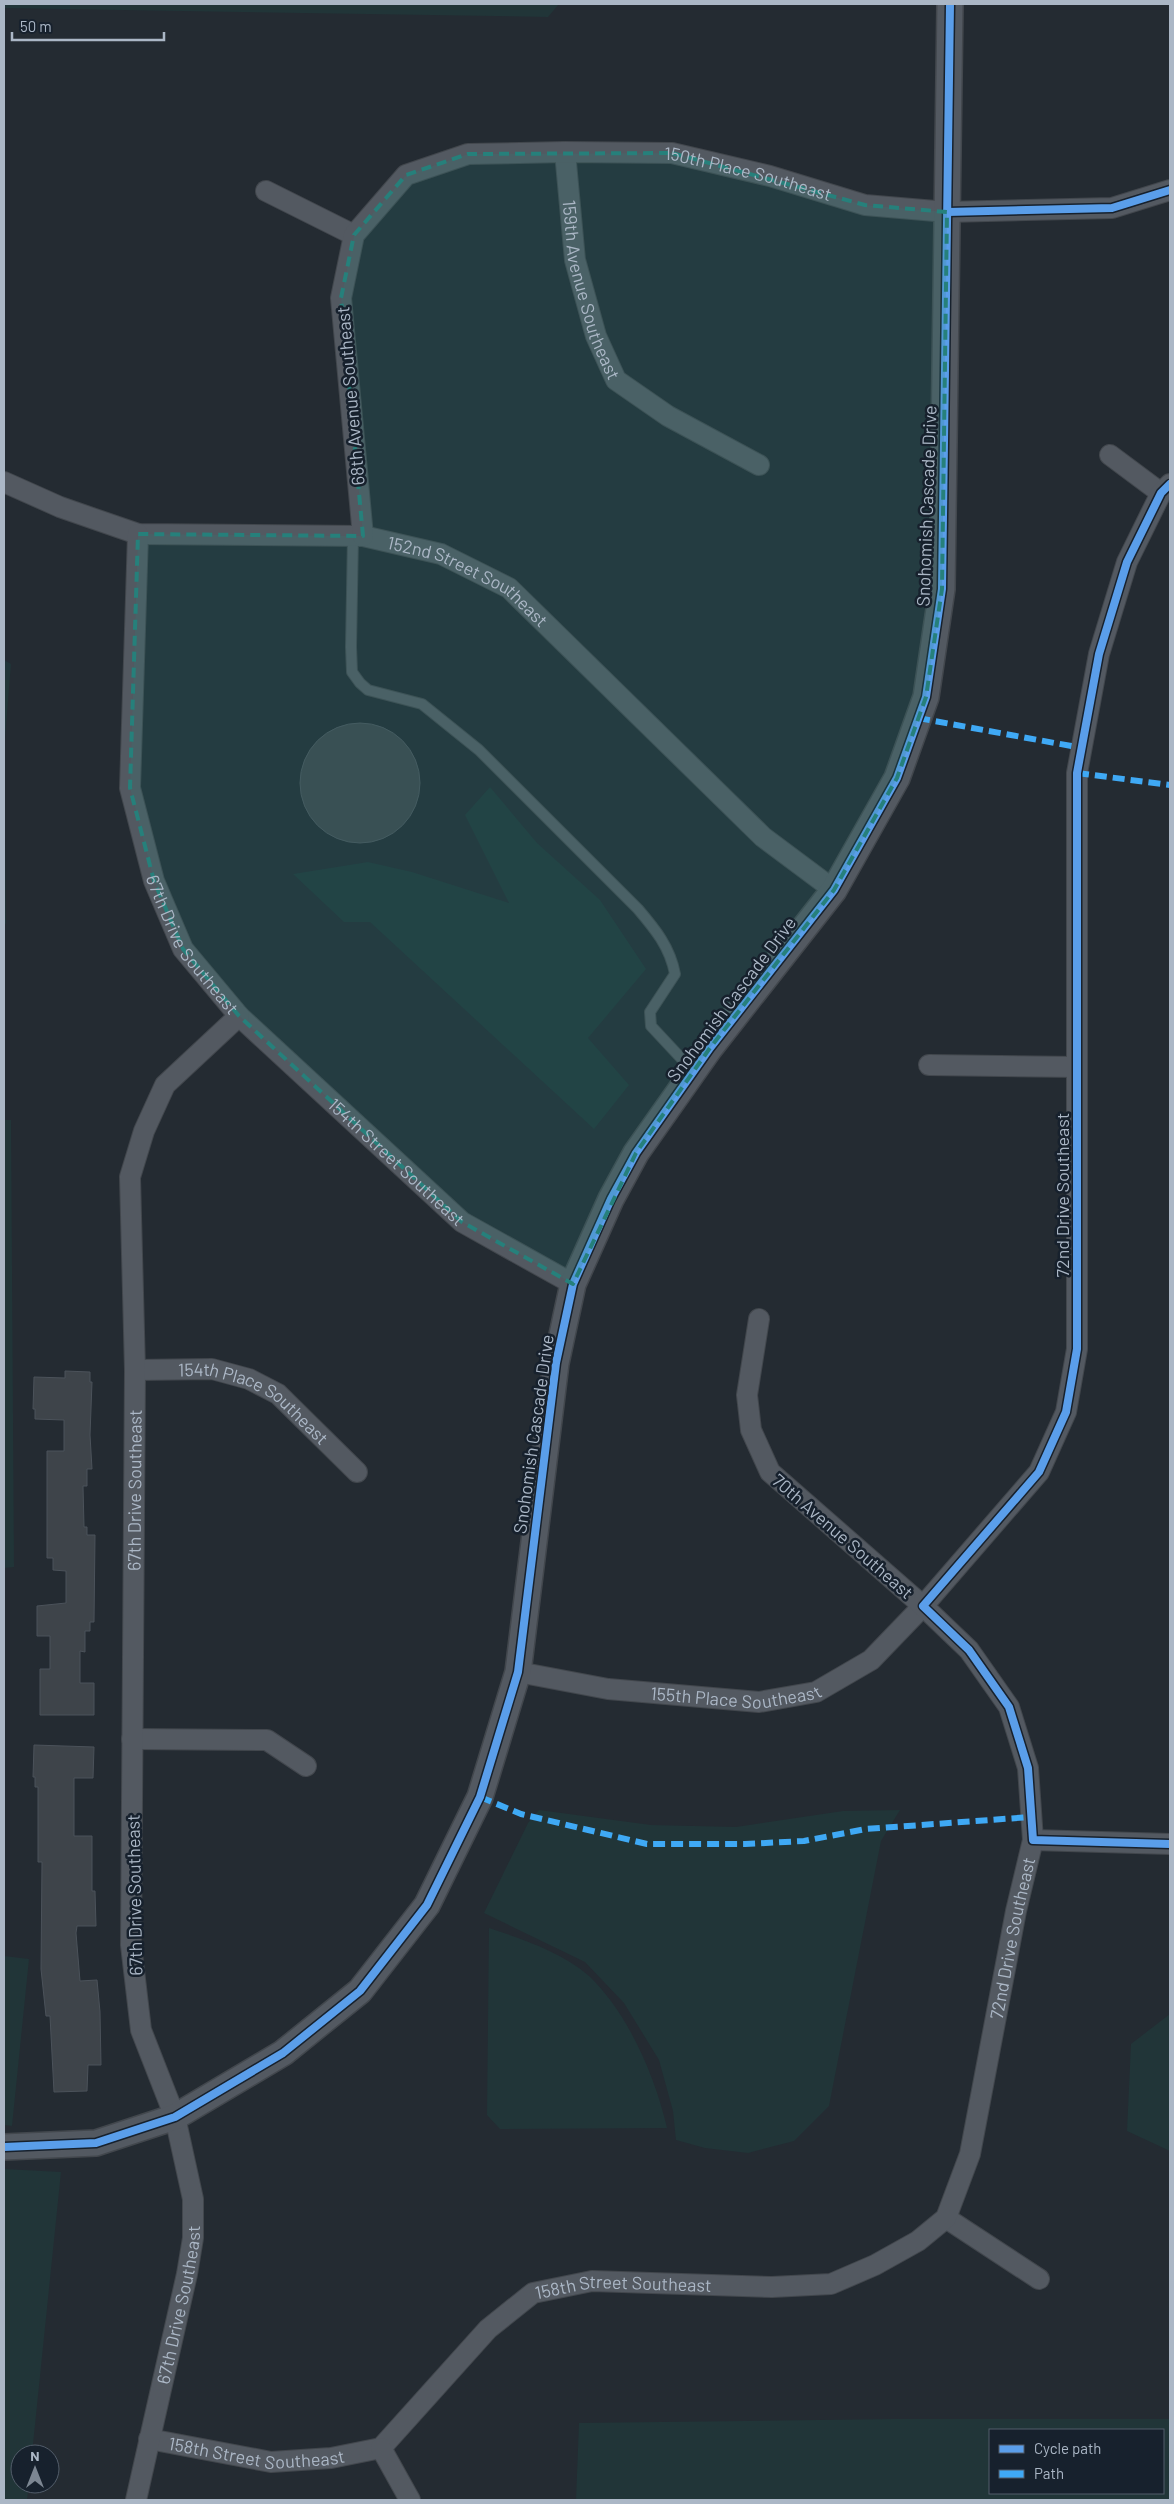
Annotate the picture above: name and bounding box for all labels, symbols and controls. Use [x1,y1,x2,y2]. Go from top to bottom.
scale bar [12,10,165,42]
text: 50 m [20,17,52,35]
street label: 150th Place Southeast [665,142,835,205]
street label: 159th Avenue Southeast [558,199,625,383]
street label: 68th Avenue Southeast [331,306,369,486]
street label: Snohomish Cascade Drive [911,405,941,607]
street label: 152nd Street Southeast [385,531,553,631]
street label: 67th Drive Southeast [142,873,244,1019]
street label: Snohomish Cascade Drive [662,912,800,1086]
street label: 154th Street Southeast [324,1093,470,1230]
street label: 72nd Drive Southeast [1051,1113,1073,1277]
street label: Snohomish Cascade Drive [508,1333,558,1535]
street label: 154th Place Southeast [178,1358,333,1449]
street label: 67th Drive Southeast [123,1409,146,1571]
street label: 70th Avenue Southeast [768,1469,918,1603]
street label: 155th Place Southeast [650,1680,826,1713]
street label: 67th Drive Southeast [122,1814,146,1976]
street label: 72nd Drive Southeast [985,1855,1040,2021]
street label: 67th Drive Southeast [152,2225,204,2386]
street label: 158th Street Southeast [533,2270,712,2303]
legend [989,2429,1164,2494]
street label: 158th Street Southeast [167,2432,346,2474]
text: Cycle path [1034,2439,1101,2457]
north arrow [10,2444,60,2494]
text: N [30,2447,40,2464]
text: Path [1034,2464,1064,2482]

